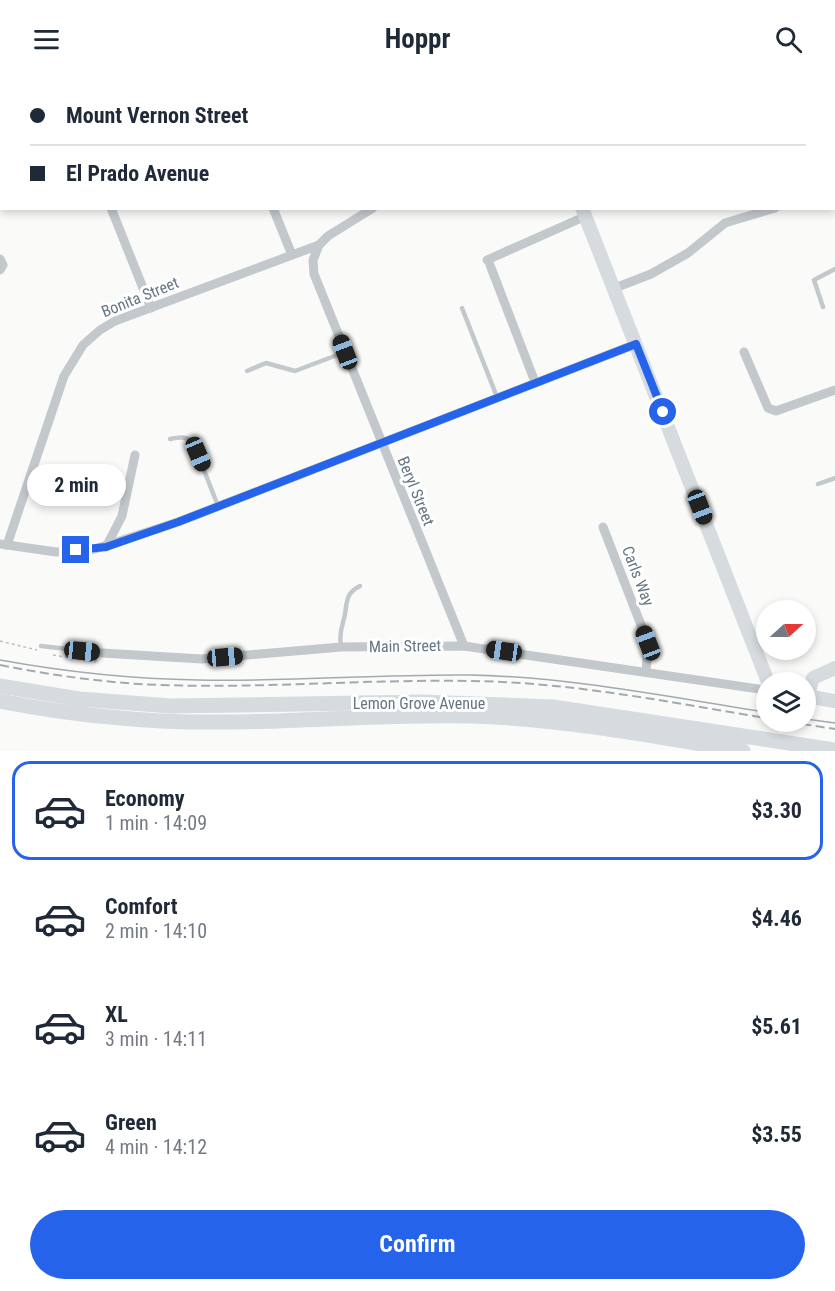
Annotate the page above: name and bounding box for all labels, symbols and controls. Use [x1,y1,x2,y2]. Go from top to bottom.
icon: menu [30,23,63,56]
text: Hoppr [385,23,450,55]
icon: search [772,23,805,56]
text: Mount Vernon Street [66,103,248,128]
text: El Prado Avenue [66,161,209,186]
street label: Bonita Street [99,273,182,321]
car [330,332,360,372]
route start [649,398,676,425]
car [183,434,213,474]
street label: Beryl Street [394,454,439,529]
callout: 2 min [26,463,125,505]
text: 2 min [54,473,99,497]
car [685,487,715,527]
route end [62,536,89,563]
street label: Carls Way [618,543,658,609]
north arrow [756,600,816,660]
map controls [756,600,816,732]
car [633,623,663,663]
street label: Main Street [369,636,442,656]
car [63,640,101,662]
car [485,640,523,662]
car [206,646,244,668]
button: layers [756,672,816,732]
street label: Lemon Grove Avenue [353,694,485,713]
icon: car [33,784,87,838]
text: Economy [105,786,185,811]
text: $3.30 [751,798,802,823]
text: 1 min · 14:09 [105,811,207,835]
icon: car [33,892,87,946]
text: Comfort [105,894,178,919]
text: $4.46 [751,906,802,931]
text: 2 min · 14:10 [105,919,207,943]
icon: car [33,1000,87,1054]
text: XL [105,1002,128,1027]
text: $5.61 [751,1014,802,1039]
text: 3 min · 14:11 [105,1027,207,1051]
icon: car [33,1108,87,1162]
text: Green [105,1110,157,1135]
text: $3.55 [751,1122,802,1147]
text: 4 min · 14:12 [105,1135,207,1159]
button: Confirm [30,1210,805,1279]

